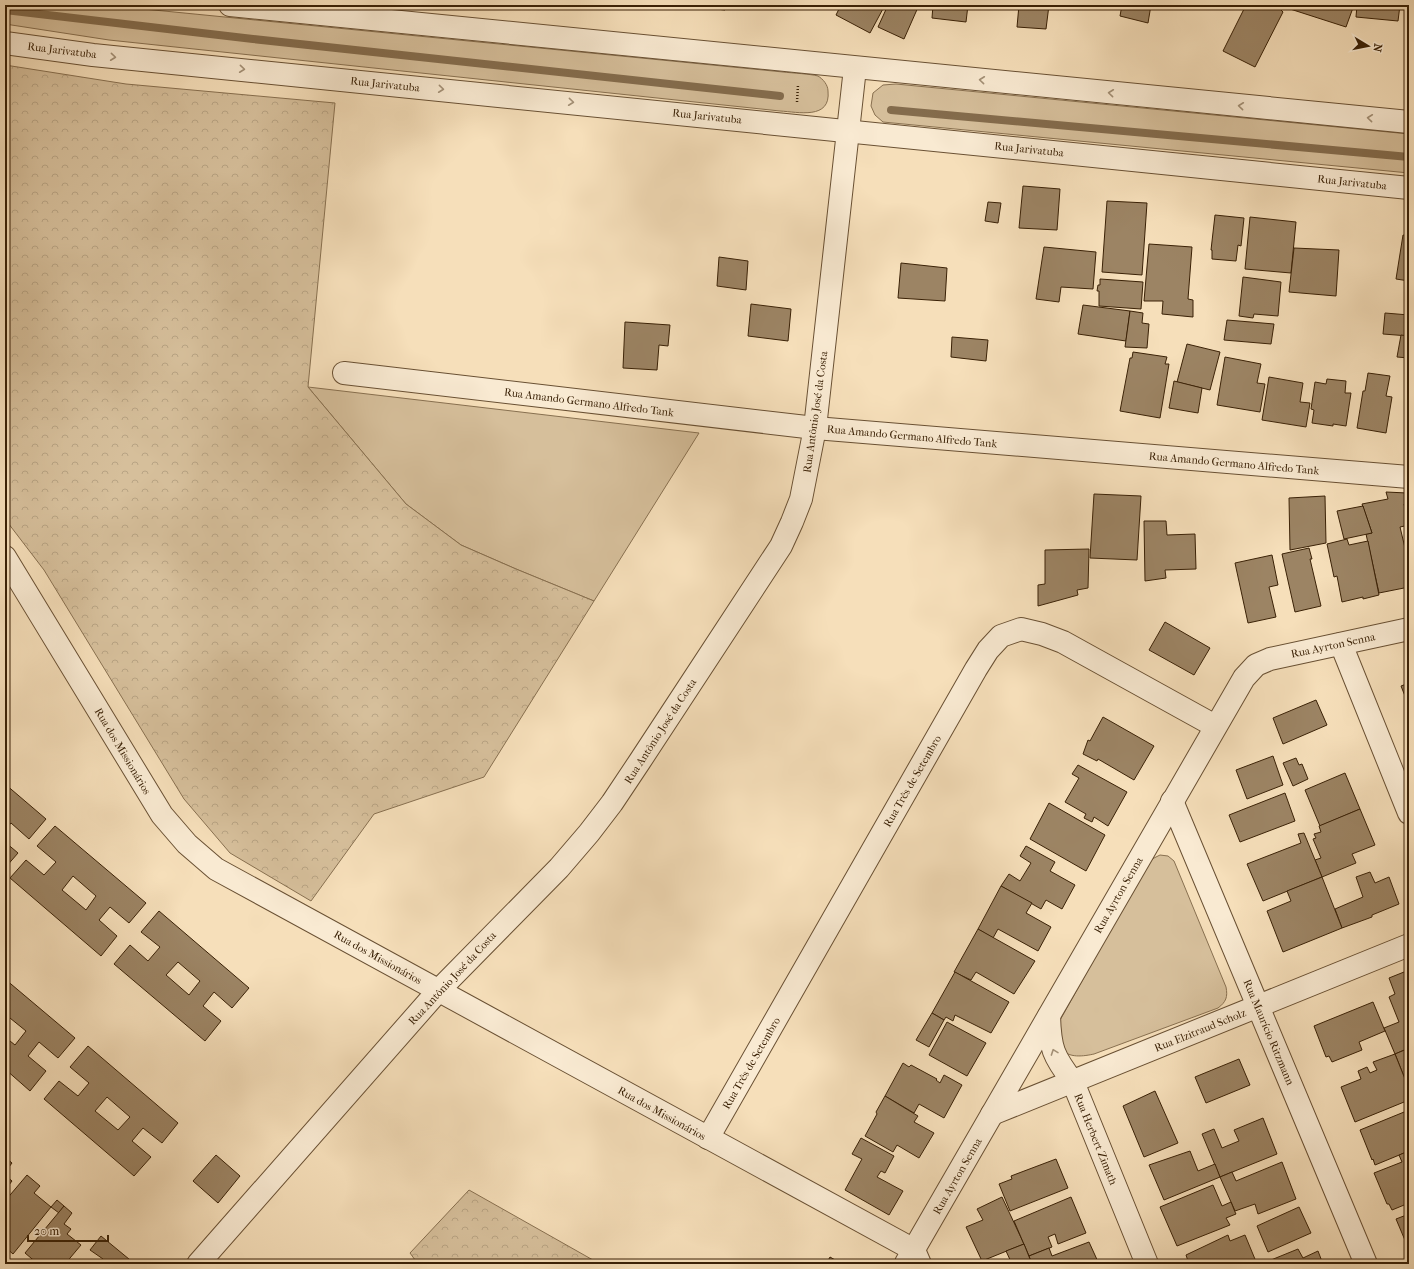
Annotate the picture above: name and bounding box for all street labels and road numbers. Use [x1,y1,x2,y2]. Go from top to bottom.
street label: Rua Jarivatuba [27,40,98,61]
street label: Rua Jarivatuba [350,74,421,95]
street label: Rua Jarivatuba [672,106,743,127]
street label: Rua Jarivatuba [994,139,1065,160]
street label: Rua Jarivatuba [1317,172,1388,193]
street label: Rua Antônio José da Costa [801,350,831,474]
street label: Rua Amando Germano Alfredo Tank [503,386,675,419]
street label: Rua Amando Germano Alfredo Tank [826,423,998,450]
street label: Rua Amando Germano Alfredo Tank [1148,450,1320,477]
street label: Rua Ayrton Senna [1290,630,1377,661]
street label: Rua Antônio José da Costa [622,676,700,786]
street label: Rua dos Missionários [92,706,154,797]
street label: Rua Três de Setembro [881,733,944,829]
street label: Rua Ayrton Senna [1091,854,1146,936]
street label: Rua dos Missionários [332,928,424,987]
street label: Rua Antônio José da Costa [406,928,500,1028]
street label: Rua Maurício Ritzmann [1240,977,1297,1088]
street label: Rua Elzitraud Scholz [1153,1006,1248,1055]
street label: Rua Três de Setembro [720,1015,783,1111]
street label: Rua dos Missionários [616,1084,708,1143]
street label: Rua Herbert Zimath [1071,1092,1120,1188]
street label: Rua Ayrton Senna [930,1135,985,1217]

